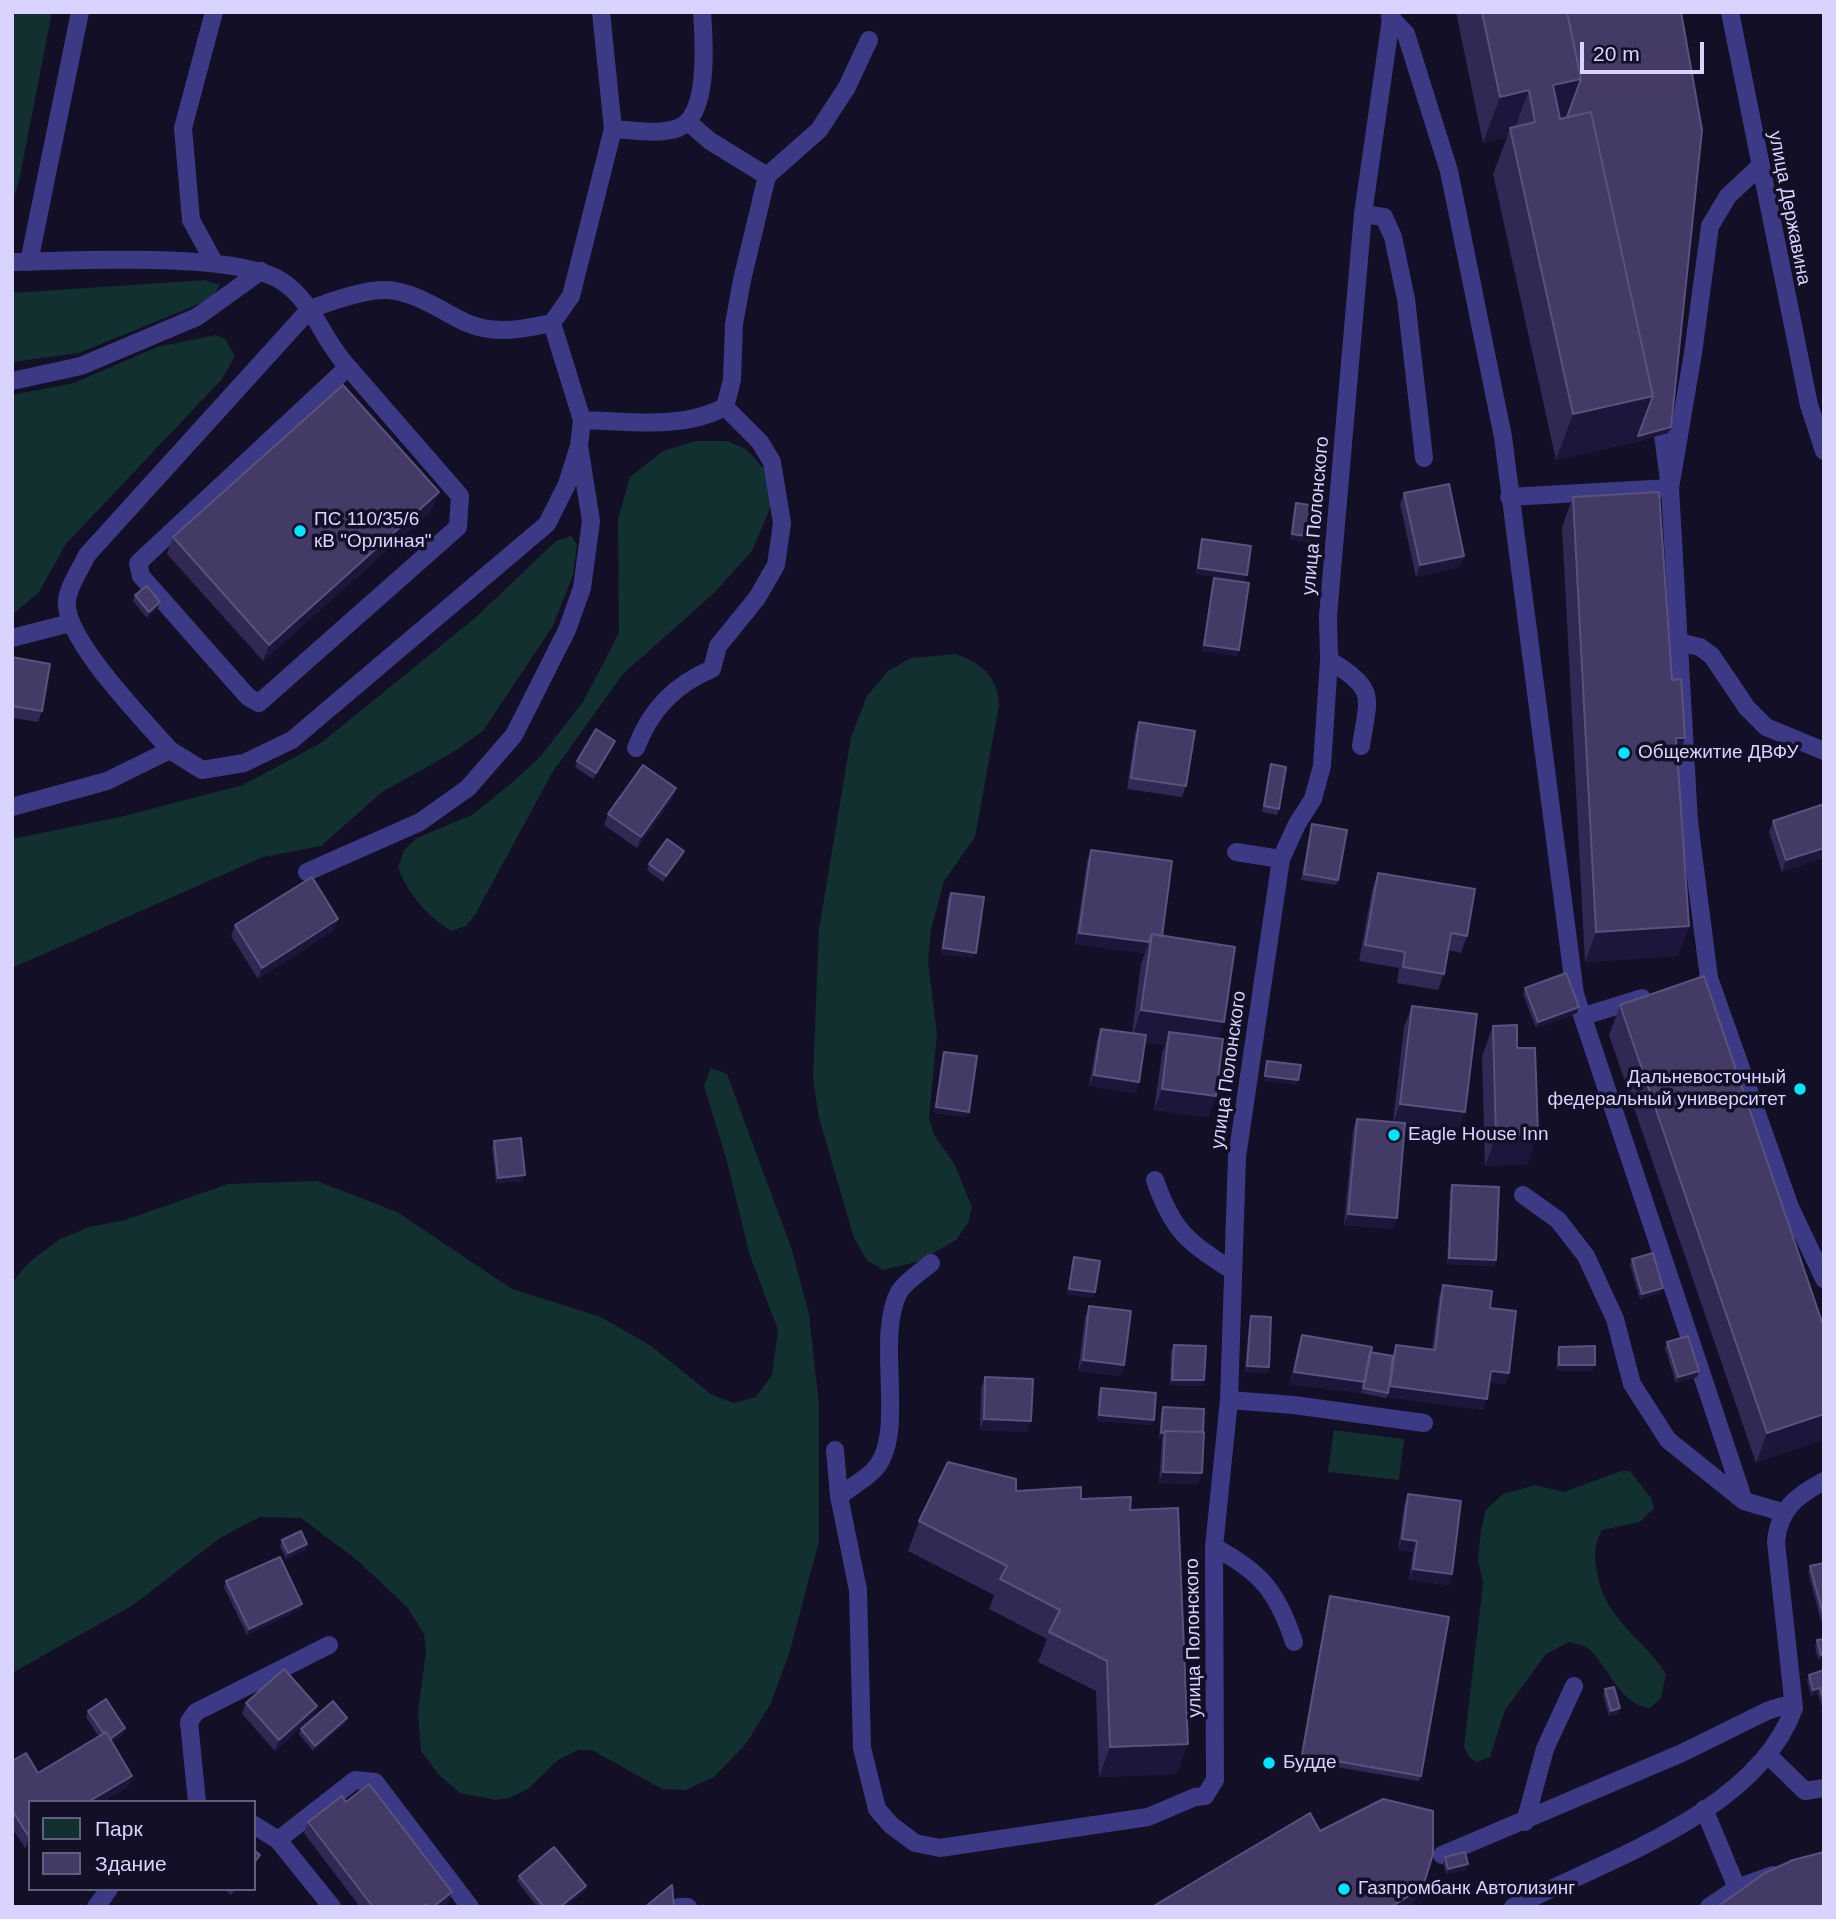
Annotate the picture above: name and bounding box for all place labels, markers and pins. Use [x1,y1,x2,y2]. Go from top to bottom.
place label: ПС 110/35/6 кВ "Орлиная" [314,509,431,553]
marker: ПС 110/35/6 кВ "Орлиная" [292,523,308,539]
place label: Общежитие ДВФУ [1638,742,1798,764]
marker: Общежитие ДВФУ [1616,745,1632,761]
place label: Дальневосточный федеральный университет [1548,1067,1786,1111]
marker: Дальневосточный федеральный университет [1792,1081,1808,1097]
place label: Eagle House Inn [1408,1124,1548,1146]
marker: Eagle House Inn [1386,1127,1402,1143]
place label: Будде [1283,1752,1337,1774]
marker: Будде [1261,1755,1277,1771]
place label: Газпромбанк Автолизинг [1358,1878,1575,1900]
marker: Газпромбанк Автолизинг [1336,1881,1352,1897]

